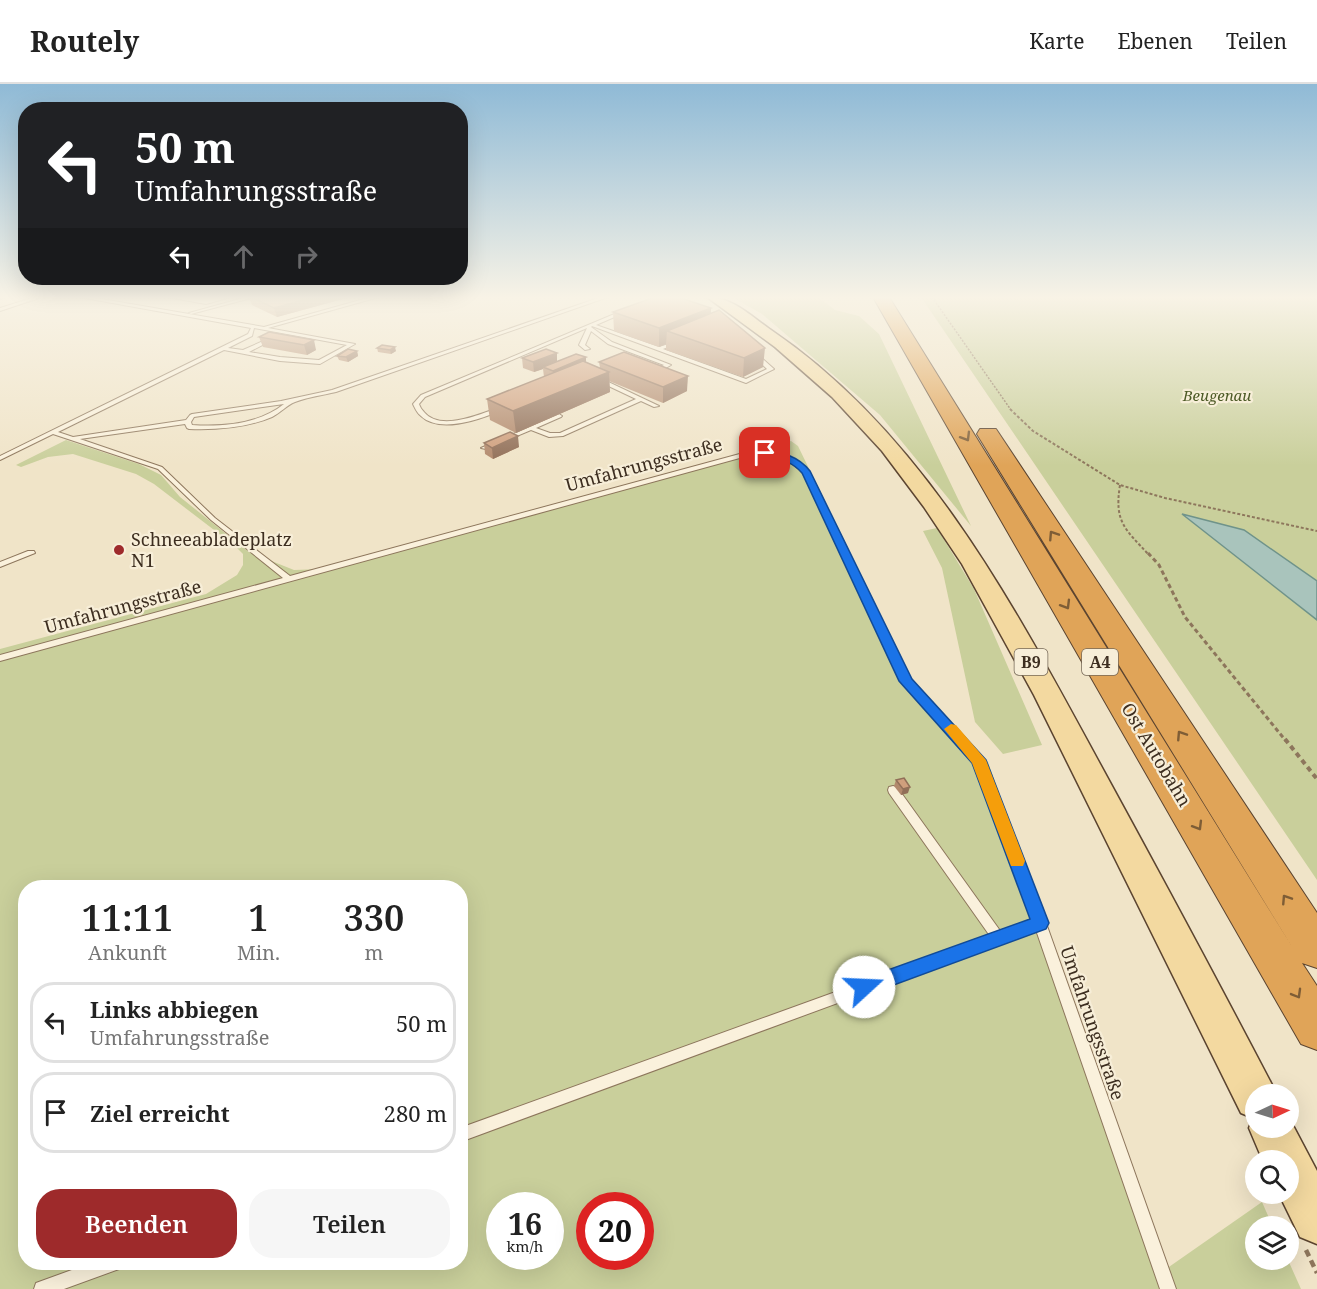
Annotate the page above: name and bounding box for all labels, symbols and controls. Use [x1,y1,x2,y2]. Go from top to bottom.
text: Routely [30,22,139,60]
text: Karte [1029,27,1084,55]
text: Ebenen [1117,27,1193,55]
text: Teilen [1226,27,1287,55]
text: 50 m [135,118,235,175]
icon: left [36,126,114,204]
text: Umfahrungsstraße [135,172,377,209]
icon: left [164,240,197,273]
icon: ahead [227,240,260,273]
icon: right [290,240,323,273]
park label: Beugenau [1182,385,1251,405]
pin [739,427,790,478]
one-way arrow [958,431,970,441]
street label: Umfahrungsstraße [563,432,725,497]
icon: arrive [748,436,781,469]
place label: Schneeabladeplatz N1 [131,527,292,572]
one-way arrow [1049,531,1060,542]
marker: Schneeabladeplatz N1 [112,543,126,557]
street label: Umfahrungsstraße [42,574,204,639]
one-way arrow [1058,599,1070,609]
road number: B9 [1014,649,1048,675]
road number: A4 [1082,649,1118,675]
street label: Ost Autobahn [1116,698,1198,811]
one-way arrow [1176,731,1188,741]
one-way arrow [1191,820,1203,830]
text: 11:11 [82,893,173,942]
text: 1 [248,893,269,942]
text: 330 [344,893,404,942]
one-way arrow [1282,895,1293,906]
text: Ankunft [88,939,167,966]
text: Min. [237,939,280,966]
text: m [365,939,383,966]
street label: Umfahrungsstraße [1055,942,1131,1103]
position arrow [832,955,896,1019]
one-way arrow [1290,988,1302,998]
text: Links abbiegen [90,994,259,1024]
icon: left [39,1006,72,1039]
text: 50 m [396,1008,447,1038]
text: Umfahrungsstraße [90,1024,269,1051]
north arrow [1245,1084,1299,1138]
map controls [1245,1084,1299,1270]
icon: arrive [39,1096,72,1129]
text: Ziel erreicht [90,1098,230,1128]
text: 280 m [384,1098,447,1128]
button: search [1245,1150,1299,1204]
button: Beenden [36,1189,237,1258]
button: Teilen [249,1189,450,1258]
speed limit sign: 20 [576,1192,654,1270]
text: 16 [508,1203,542,1244]
button: layers [1245,1216,1299,1270]
text: km/h [507,1236,543,1256]

